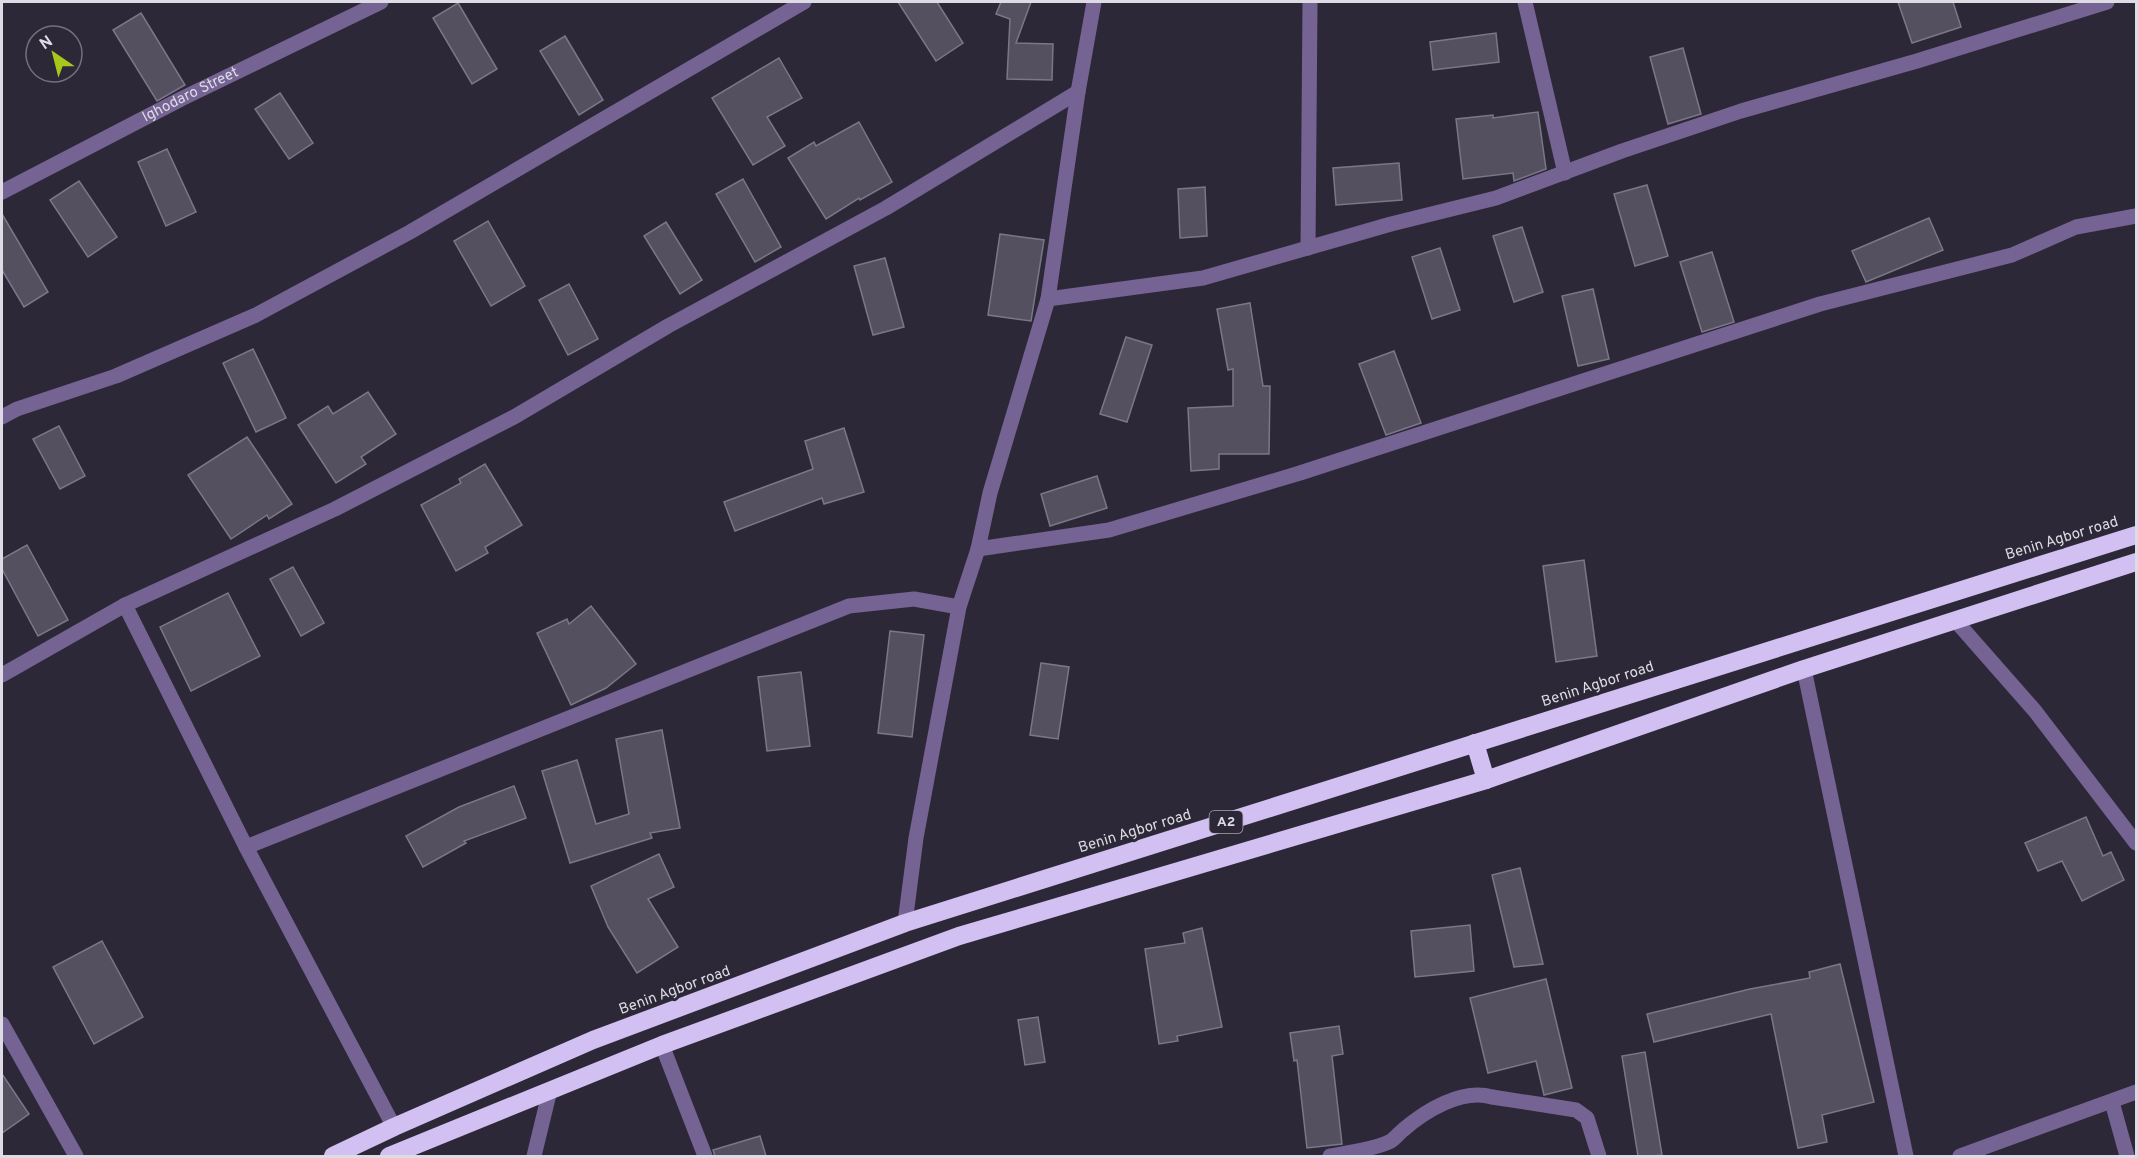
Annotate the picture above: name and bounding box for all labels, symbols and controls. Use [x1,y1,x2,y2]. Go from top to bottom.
north arrow [24,24,84,84]
text: N [36,32,57,55]
street label: Ighodaro Street [139,63,242,127]
street label: Benin Agbor road [2003,513,2121,565]
street label: Benin Agbor road [1539,658,1657,712]
street label: Benin Agbor road [1076,806,1194,858]
road number: A2 [1210,811,1242,833]
street label: Benin Agbor road [617,962,733,1020]

